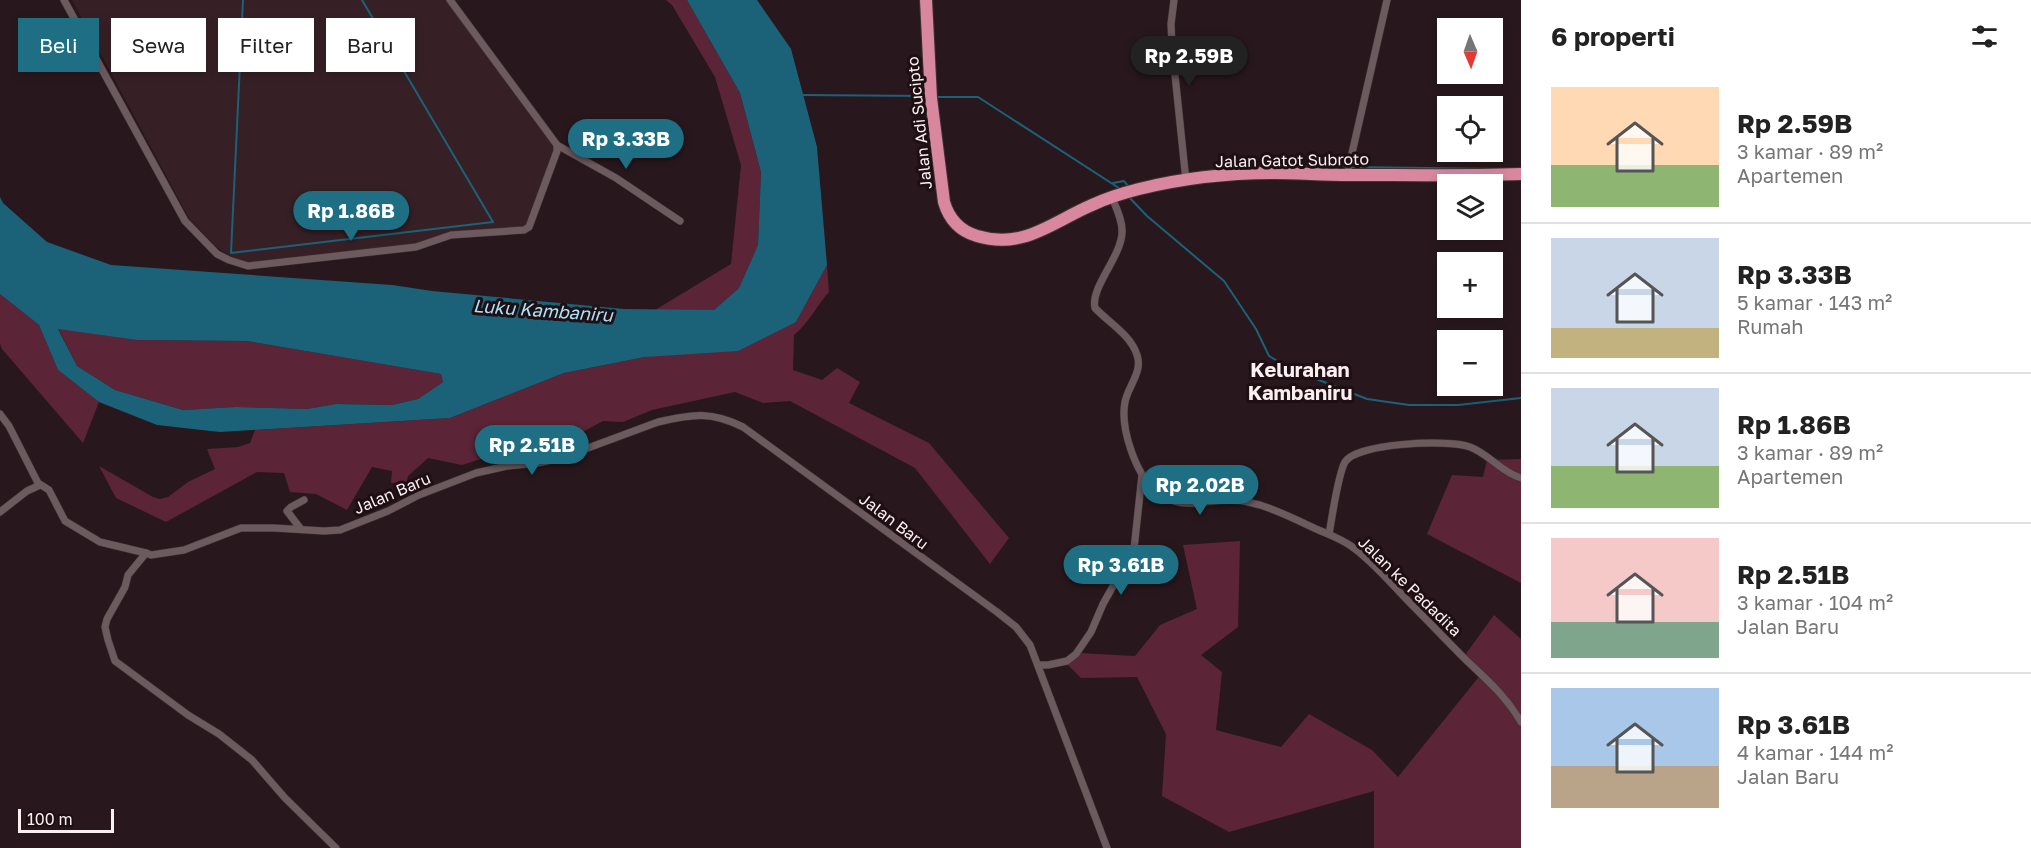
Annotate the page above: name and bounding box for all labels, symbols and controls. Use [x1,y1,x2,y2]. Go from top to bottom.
chip: Beli [18,18,99,72]
chip: Sewa [111,18,206,72]
chip: Filter [218,18,314,72]
chip: Baru [326,18,415,72]
north arrow [1437,18,1503,84]
map controls [1437,18,1503,396]
icon: filters [1968,20,2001,53]
text: 6 properti [1551,21,1675,52]
pin: Rp 2.59B [1127,36,1251,87]
text: Rp 2.59B [1145,43,1233,67]
street label: Jalan Adi Sucipto [902,56,936,190]
button: locate [1437,96,1503,162]
text: Rp 2.59B [1737,108,1852,139]
icon: home [1599,111,1671,183]
pin: Rp 3.33B [564,119,688,170]
text: Rp 3.33B [582,126,670,150]
text: 3 kamar · 89 m² [1737,139,1883,163]
street label: Jalan Gatot Subroto [1215,149,1369,171]
text: Apartemen [1737,163,1843,187]
button: layers [1437,174,1503,240]
pin: Rp 1.86B [289,191,413,242]
text: Rp 1.86B [307,198,395,222]
button: + [1437,252,1503,318]
text: Rp 3.33B [1737,259,1852,290]
icon: home [1599,262,1671,334]
text: 5 kamar · 143 m² [1737,290,1892,314]
water label: Luku Kambaniru [473,294,615,326]
text: Rumah [1737,314,1804,338]
button: − [1437,330,1503,396]
district label: Kelurahan Kambaniru [1248,357,1352,404]
text: Rp 1.86B [1737,409,1851,440]
icon: home [1599,412,1671,484]
pin: Rp 2.51B [470,425,594,476]
text: Rp 2.51B [489,432,575,456]
text: 3 kamar · 89 m² [1737,440,1883,464]
text: Apartemen [1737,464,1843,488]
pin: Rp 2.02B [1138,465,1262,516]
street label: Jalan Baru [351,468,433,518]
text: Rp 2.02B [1155,472,1245,496]
street label: Jalan Baru [855,488,933,554]
street label: Jalan ke Padadita [1354,532,1466,640]
pin: Rp 3.61B [1059,545,1183,596]
text: Rp 3.61B [1078,552,1164,576]
text: Rp 2.51B [1737,559,1849,590]
icon: home [1599,562,1671,634]
text: 3 kamar · 104 m² [1737,590,1893,614]
text: Jalan Baru [1737,614,1839,638]
text: Rp 3.61B [1737,709,1850,740]
icon: home [1599,712,1671,784]
text: 4 kamar · 144 m² [1737,740,1893,764]
text: Jalan Baru [1737,764,1839,788]
scale bar [18,806,114,834]
text: 100 m [27,809,73,829]

